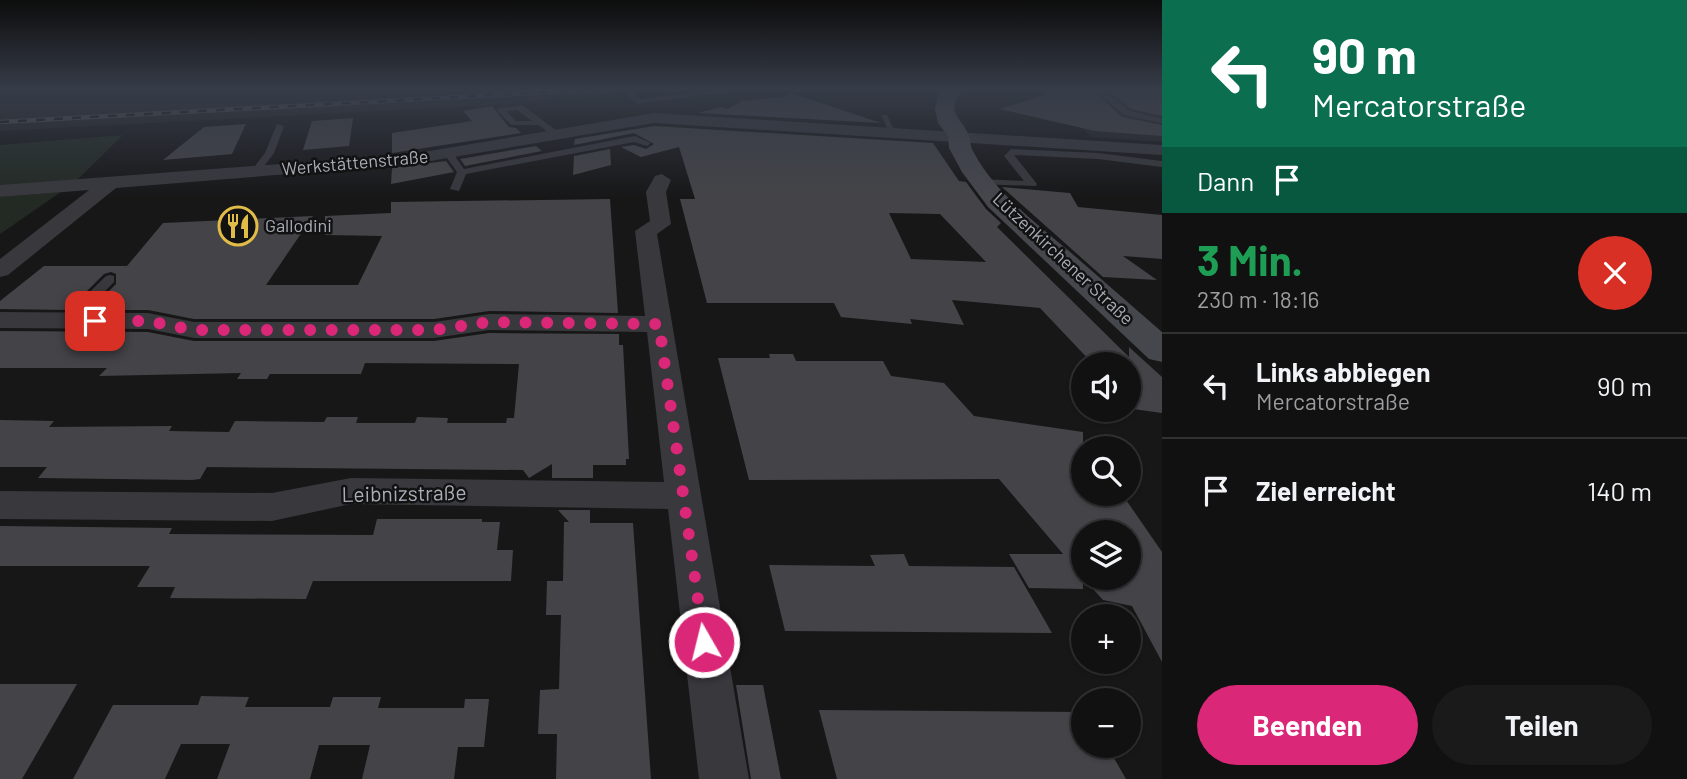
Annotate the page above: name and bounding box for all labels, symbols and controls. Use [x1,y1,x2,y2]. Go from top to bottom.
text: 90 m [1312,25,1417,84]
icon: left [1197,28,1288,119]
text: Mercatorstraße [1312,85,1526,123]
street label: Werkstättenstraße [281,145,429,179]
icon: arrive [1268,161,1306,199]
text: Dann [1197,165,1254,196]
street label: Lützenkirchener Straße [989,187,1139,329]
restaurant icon: Gallodini [217,205,259,247]
place label: Gallodini [265,214,332,236]
text: 3 Min. [1197,234,1303,284]
button: close [1578,236,1652,310]
text: 230 m · 18:16 [1197,285,1319,313]
pin [65,291,125,351]
icon: arrive [76,302,114,340]
map controls [1071,352,1141,758]
button: sound [1071,352,1141,422]
text: Links abbiegen [1256,356,1430,387]
icon: left [1197,367,1235,405]
text: 90 m [1597,370,1652,401]
text: Mercatorstraße [1256,387,1410,415]
button: search [1071,436,1141,506]
icon: arrive [1197,472,1235,510]
text: Ziel erreicht [1256,475,1396,506]
text: 140 m [1587,475,1652,506]
street label: Leibnizstraße [341,479,467,506]
button: layers [1071,520,1141,590]
button: + [1071,604,1141,674]
position arrow [667,605,741,679]
button: Beenden [1197,685,1418,765]
button: Teilen [1432,685,1652,765]
button: − [1071,688,1141,758]

